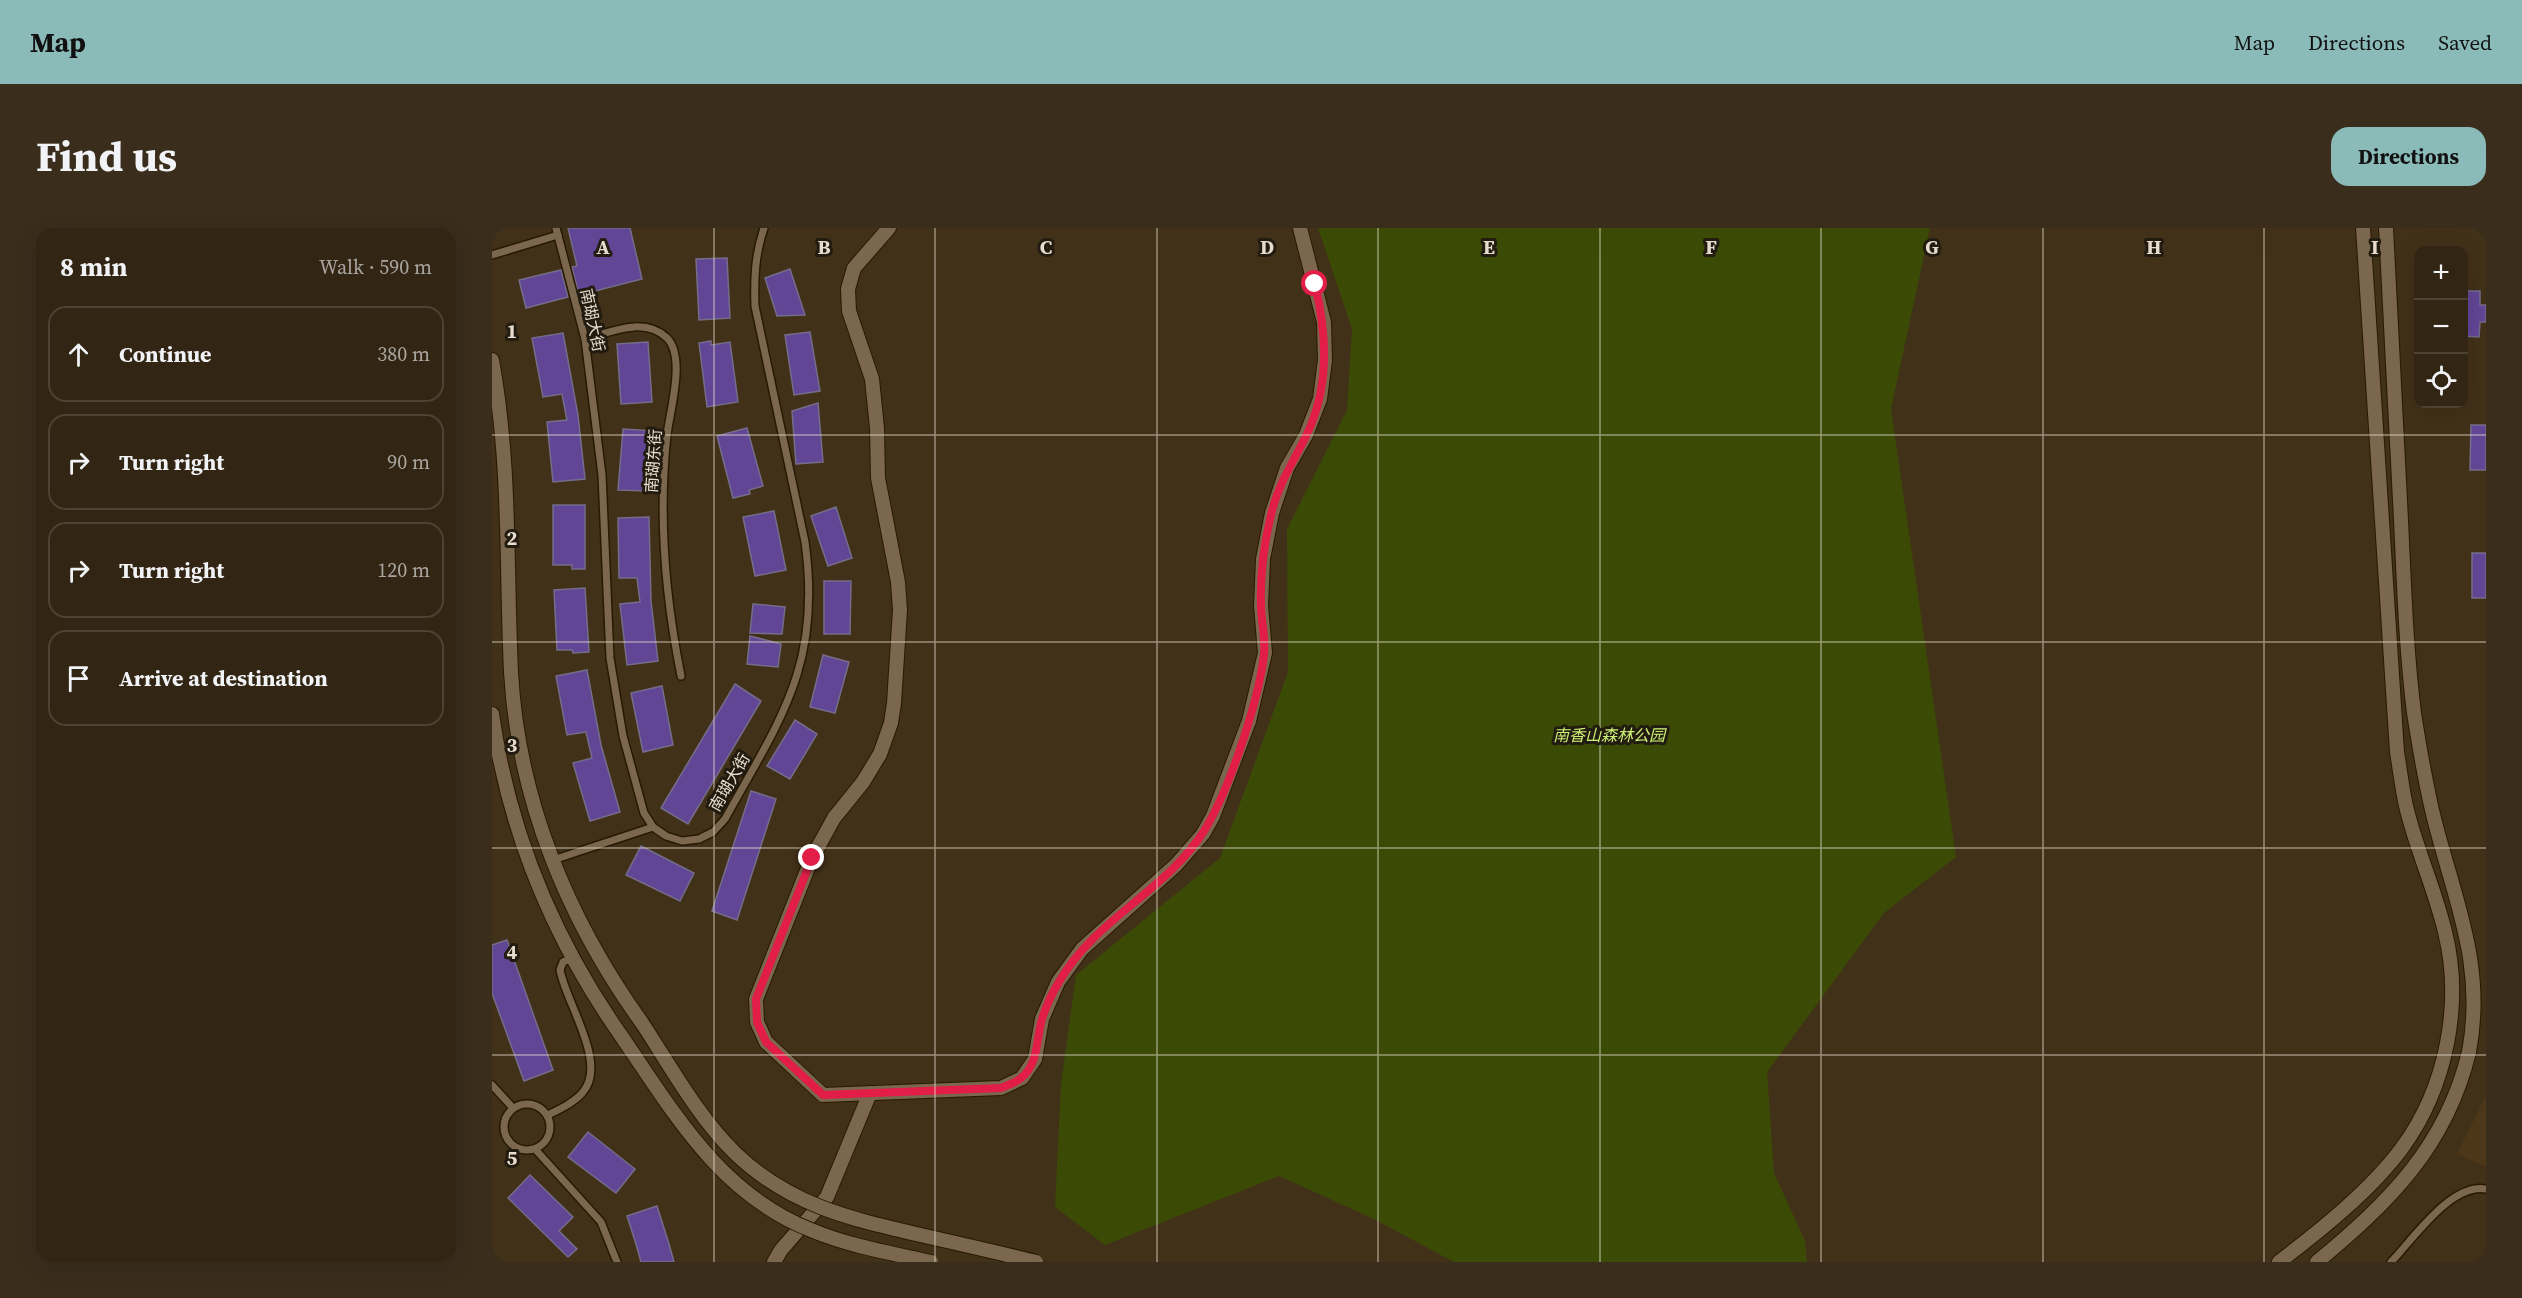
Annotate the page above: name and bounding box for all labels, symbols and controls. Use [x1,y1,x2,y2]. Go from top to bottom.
text: Map [30,23,86,61]
text: Map [2234,28,2275,57]
text: Directions [2308,28,2405,57]
text: Saved [2438,28,2492,57]
text: Find us [36,127,177,185]
button: Directions [2331,127,2486,186]
text: A [596,233,610,261]
text: B [817,233,831,261]
text: C [1040,233,1052,261]
text: D [1260,233,1274,261]
text: E [1483,233,1495,261]
text: F [1705,233,1717,261]
text: G [1925,233,1939,261]
text: H [2146,233,2162,261]
text: I [2371,233,2379,261]
map controls [2414,246,2468,408]
button: + [2414,246,2468,300]
text: 8 min [60,249,127,285]
text: Walk · 590 m [319,253,432,281]
route start [1301,270,1327,296]
street label: 南瑚大街 [576,286,610,354]
button: − [2414,300,2468,354]
text: 1 [507,317,517,345]
icon: ahead [62,338,95,371]
text: Continue [119,339,212,369]
text: 380 m [377,340,430,368]
button: locate [2414,354,2468,408]
street label: 南瑚东街 [640,428,666,494]
icon: right [62,446,95,479]
text: Turn right [119,447,224,477]
text: 90 m [387,448,430,476]
text: 2 [507,524,518,552]
icon: right [62,554,95,587]
text: Turn right [119,555,224,585]
text: 120 m [377,556,430,584]
icon: arrive [62,662,95,695]
text: Arrive at destination [119,663,328,693]
park label: 南香山森林公园 [1553,724,1667,746]
text: 3 [507,731,518,759]
street label: 南瑚大街 [703,749,755,815]
route end [798,844,824,870]
text: 4 [507,938,518,966]
text: 5 [507,1144,518,1172]

